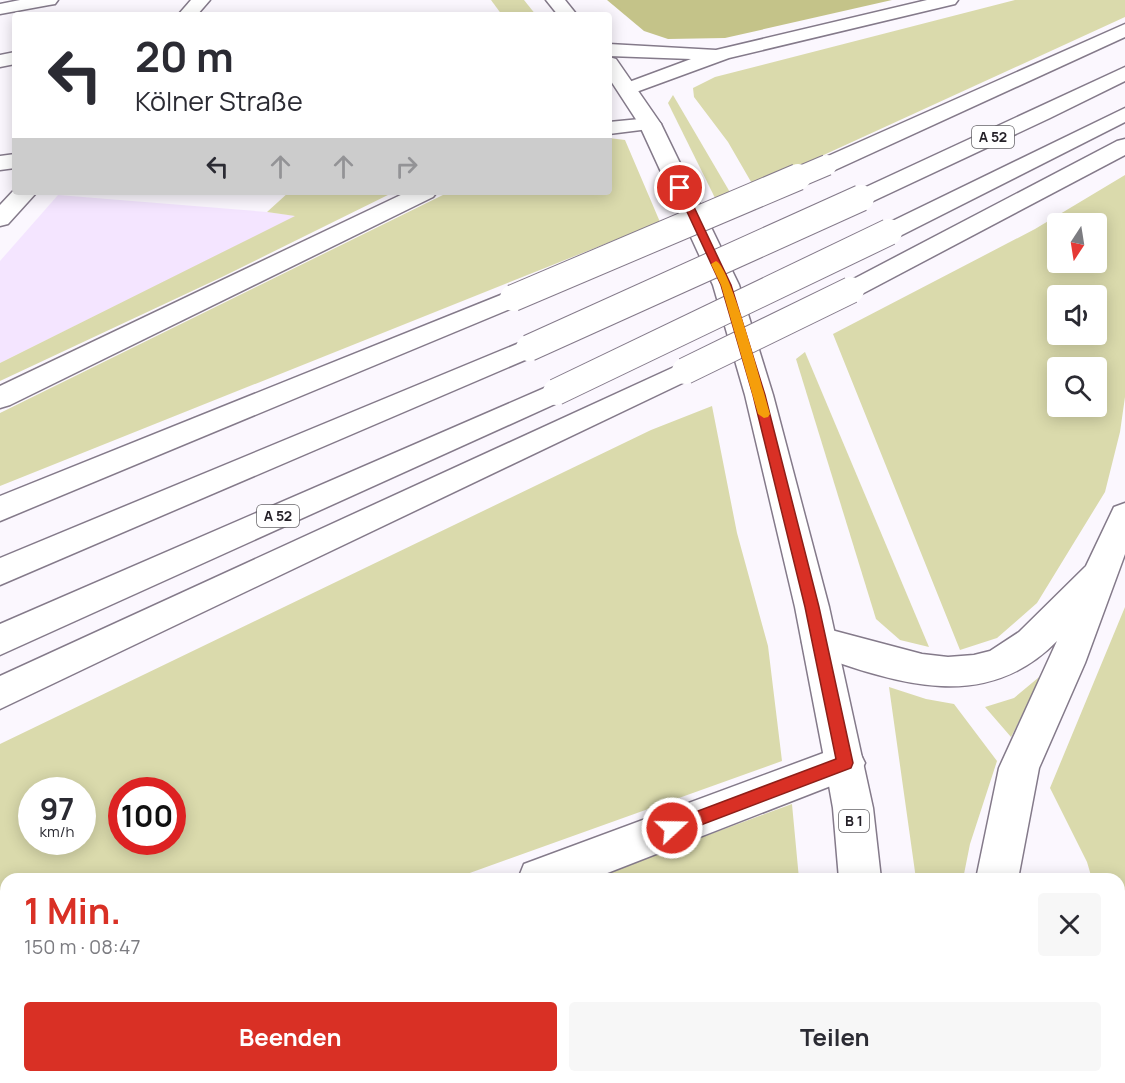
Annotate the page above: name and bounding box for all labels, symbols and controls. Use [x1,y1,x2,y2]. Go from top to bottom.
text: 20 m [135,27,234,85]
icon: left [36,36,114,114]
text: Kölner Straße [135,82,303,119]
road number: A 52 [972,126,1014,148]
icon: left [201,150,234,183]
icon: ahead [264,150,297,183]
icon: ahead [327,150,360,183]
icon: right [390,150,423,183]
pin [654,162,705,213]
icon: arrive [663,171,696,204]
north arrow [1047,213,1107,273]
map controls [1047,213,1107,417]
button: sound [1047,285,1107,345]
button: search [1047,357,1107,417]
road number: A 52 [257,505,299,527]
speed limit sign: 100 [108,777,186,855]
text: 97 [40,788,74,829]
position arrow [640,796,704,860]
road number: B 1 [839,810,869,832]
text: km/h [40,821,74,842]
text: 1 Min. [24,886,121,935]
button: close [1038,893,1101,956]
text: 150 m · 08:47 [24,933,141,960]
button: Beenden [24,1002,557,1071]
button: Teilen [569,1002,1101,1071]

